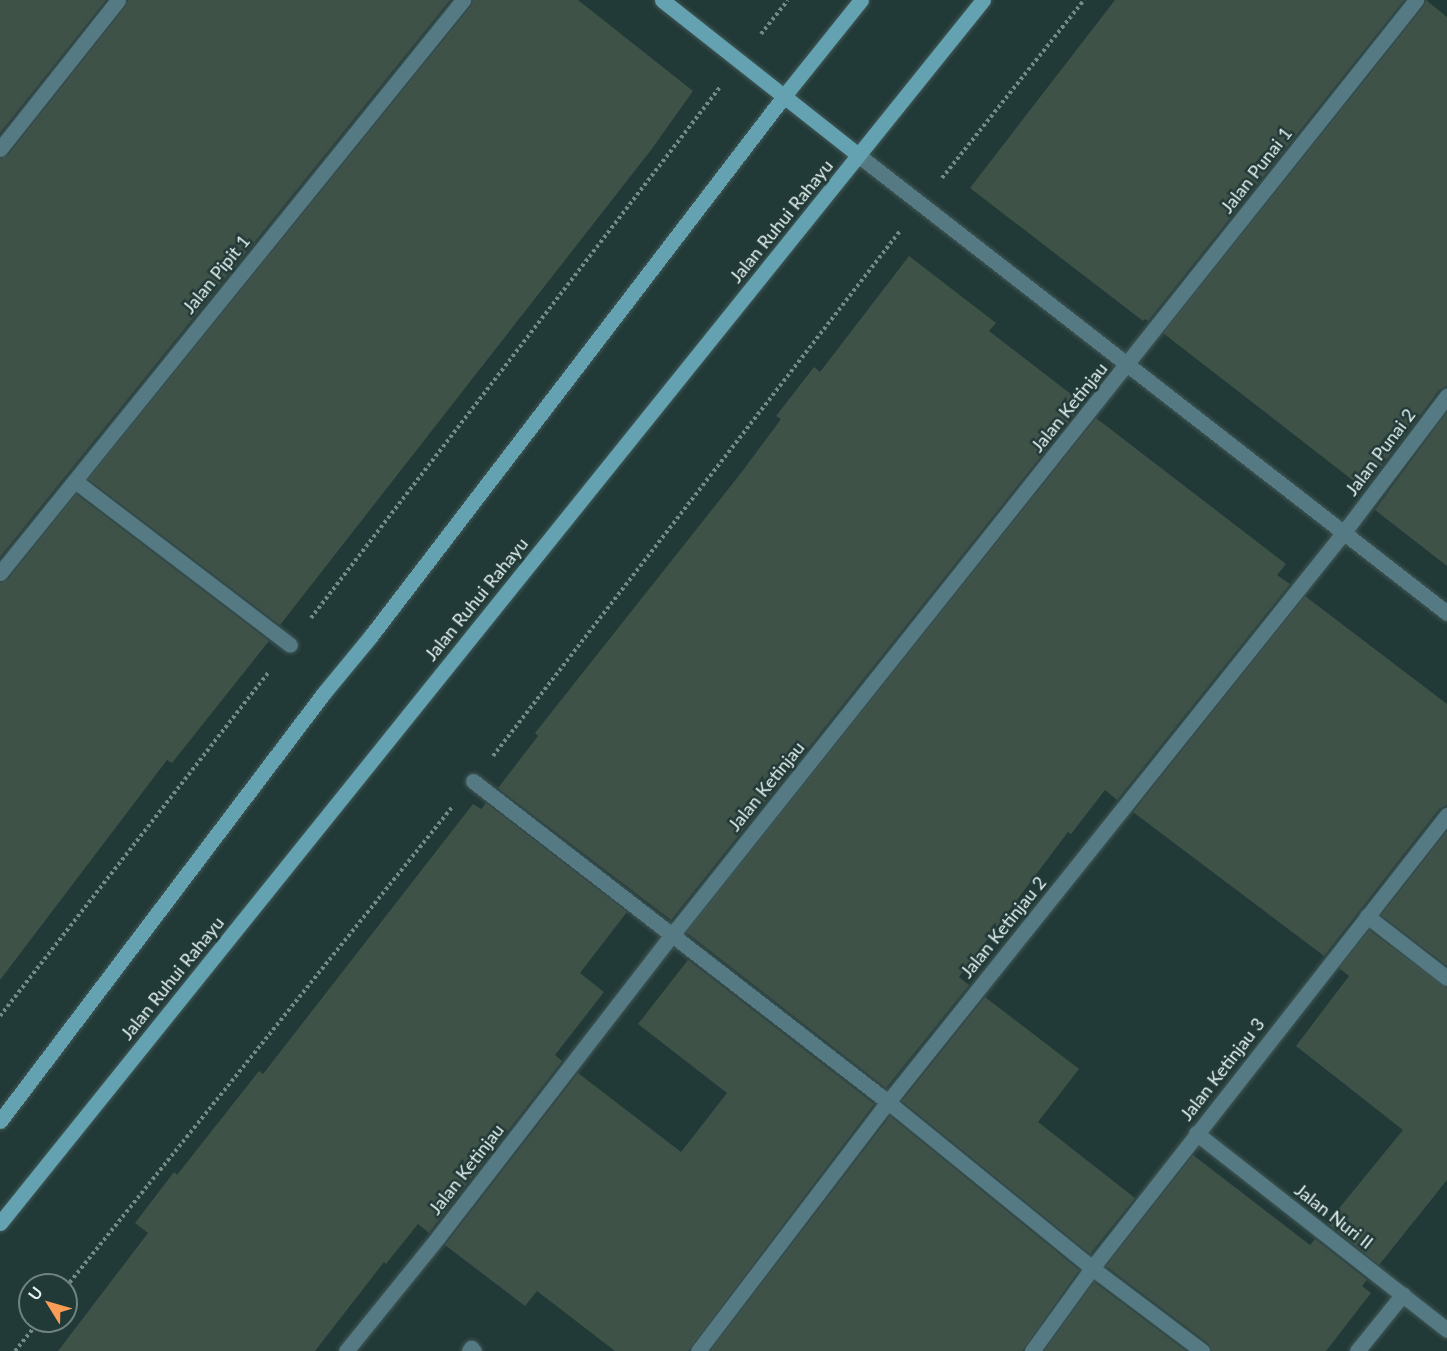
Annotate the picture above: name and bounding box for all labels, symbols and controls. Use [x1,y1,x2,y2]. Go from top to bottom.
street label: Jalan Punai 1 [1216,123,1296,217]
street label: Jalan Ruhui Rahayu [725,155,837,287]
street label: Jalan Pipit 1 [178,230,254,318]
street label: Jalan Ketinjau [1026,358,1112,456]
street label: Jalan Punai 2 [1340,404,1420,500]
street label: Jalan Ruhui Rahayu [420,533,532,665]
street label: Jalan Ketinjau [723,737,809,835]
street label: Jalan Ketinjau 2 [956,872,1050,982]
street label: Jalan Ruhui Rahayu [116,912,228,1044]
street label: Jalan Ketinjau 3 [1175,1013,1269,1125]
street label: Jalan Ketinjau [424,1119,508,1219]
street label: Jalan Nuri II [1291,1179,1377,1253]
north arrow [18,1273,78,1333]
text: U [24,1283,46,1304]

